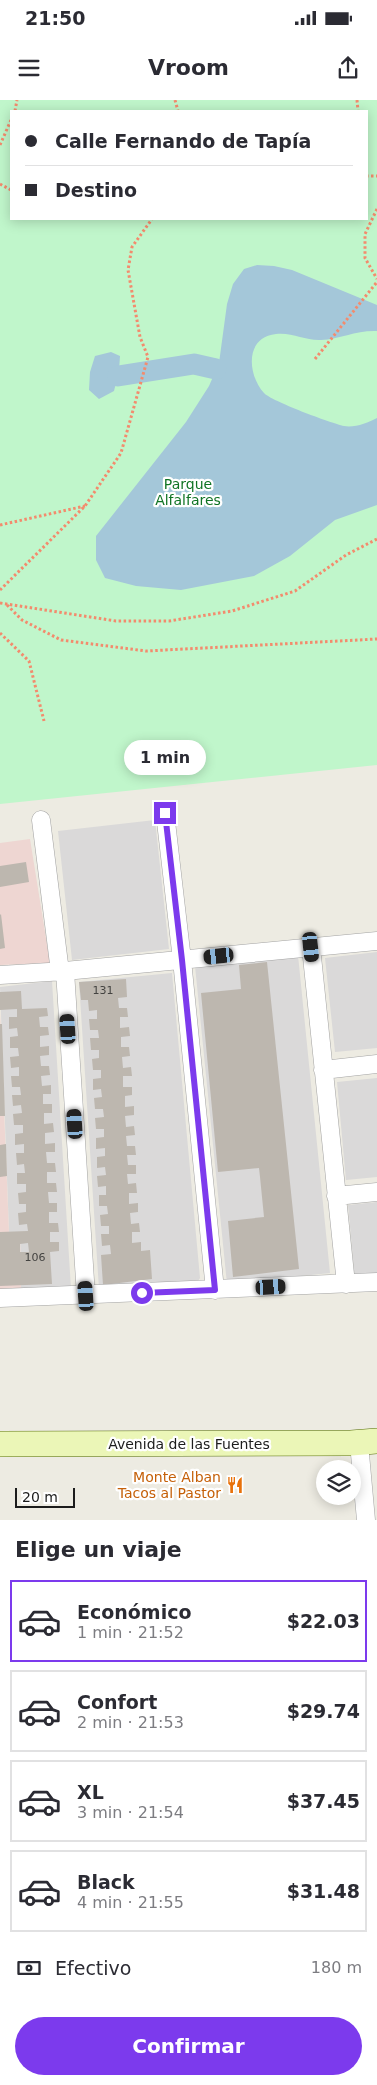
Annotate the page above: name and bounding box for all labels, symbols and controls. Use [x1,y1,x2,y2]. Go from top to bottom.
text: 21:50 [25,7,85,29]
icon: menu [15,54,43,82]
icon: share [334,54,362,82]
text: Vroom [148,55,229,80]
text: Calle Fernando de Tapía [55,130,311,152]
text: Destino [55,179,137,201]
park label: Parque Alfalfares [155,476,221,508]
callout: 1 min [124,740,206,776]
text: 1 min [140,748,190,767]
route end [154,802,176,824]
car [301,931,320,963]
car [203,947,234,965]
house number: 131 [93,984,114,997]
car [59,1014,76,1044]
car [66,1109,83,1139]
house number: 106 [25,1251,46,1264]
car [255,1279,286,1295]
car [77,1281,94,1311]
route start [131,1282,153,1304]
street label: Avenida de las Fuentes [108,1436,270,1452]
map controls [316,1460,361,1505]
button: layers [316,1460,361,1505]
place label: Monte Alban Tacos al Pastor [117,1469,221,1501]
restaurant icon: Monte Alban Tacos al Pastor [225,1475,245,1495]
scale bar [15,1485,75,1508]
text: 20 m [22,1489,58,1505]
text: Elige un viaje [15,1537,182,1562]
icon: car [17,1599,62,1644]
text: Económico [77,1601,192,1623]
text: $22.03 [287,1610,360,1632]
text: 1 min · 21:52 [77,1623,184,1642]
icon: car [17,1689,62,1734]
text: Confort [77,1691,157,1713]
text: $29.74 [287,1700,360,1722]
text: 2 min · 21:53 [77,1713,184,1732]
icon: car [17,1779,62,1824]
text: XL [77,1781,104,1803]
text: $37.45 [287,1790,360,1812]
text: 3 min · 21:54 [77,1803,184,1822]
icon: car [17,1869,62,1914]
text: Black [77,1871,135,1893]
text: $31.48 [287,1880,360,1902]
text: 4 min · 21:55 [77,1893,184,1912]
icon: cash [15,1954,43,1982]
text: Efectivo [55,1957,131,1979]
text: 180 m [311,1958,362,1977]
button: Confirmar [15,2017,362,2075]

